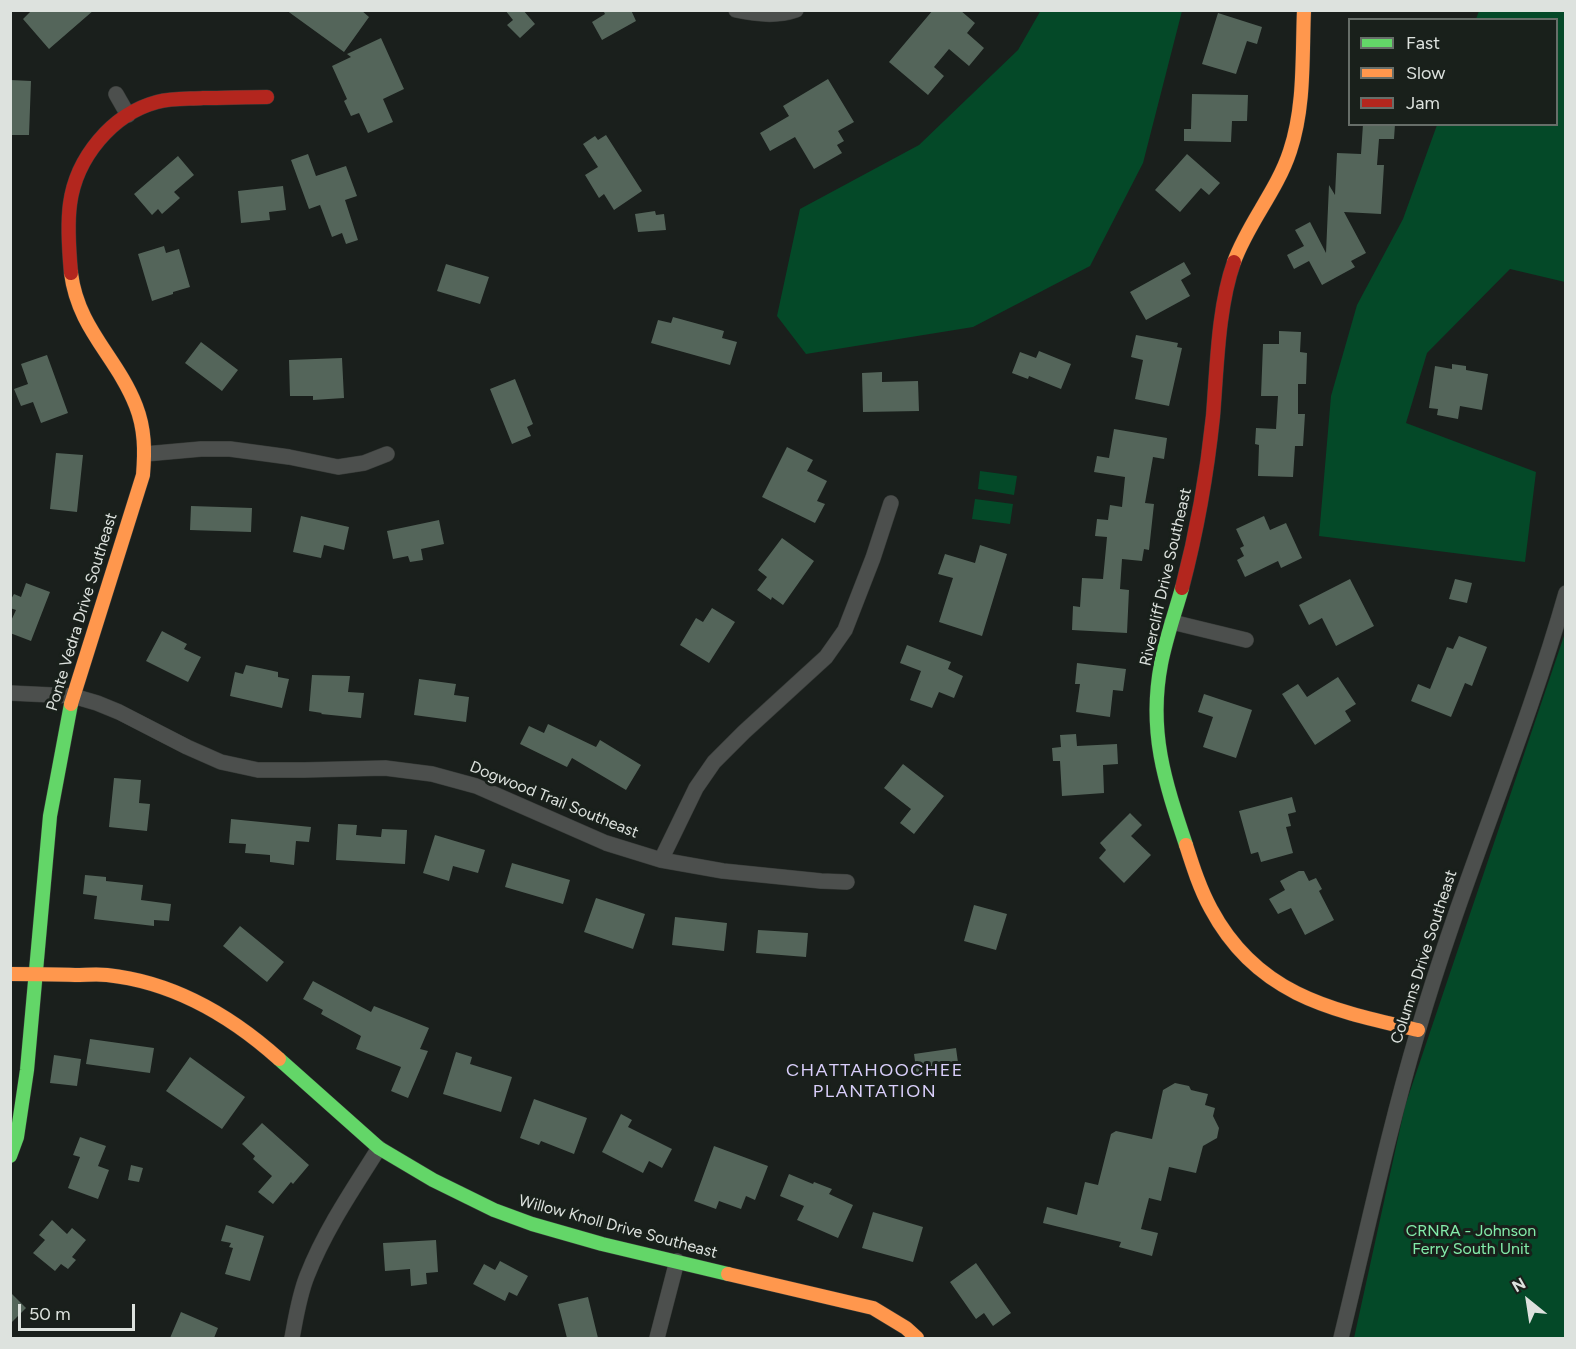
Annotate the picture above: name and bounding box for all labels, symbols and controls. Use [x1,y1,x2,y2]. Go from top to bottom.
legend [1348,18,1558,126]
text: Fast [1406,32,1440,54]
text: Slow [1406,62,1445,84]
text: Jam [1406,92,1440,114]
street label: Rivercliff Drive Southeast [1136,486,1196,668]
street label: Ponte Vedra Drive Southeast [43,510,121,714]
street label: Dogwood Trail Southeast [467,757,641,843]
street label: Columns Drive Southeast [1387,868,1461,1046]
district label: CHATTAHOOCHEE PLANTATION [786,1060,964,1102]
street label: Willow Knoll Drive Southeast [517,1191,719,1263]
park label: CRNRA - Johnson Ferry South Unit [1406,1221,1536,1259]
north arrow [1498,1271,1558,1331]
text: N [1509,1274,1529,1296]
scale bar [21,1292,138,1330]
text: 50 m [29,1303,71,1325]

